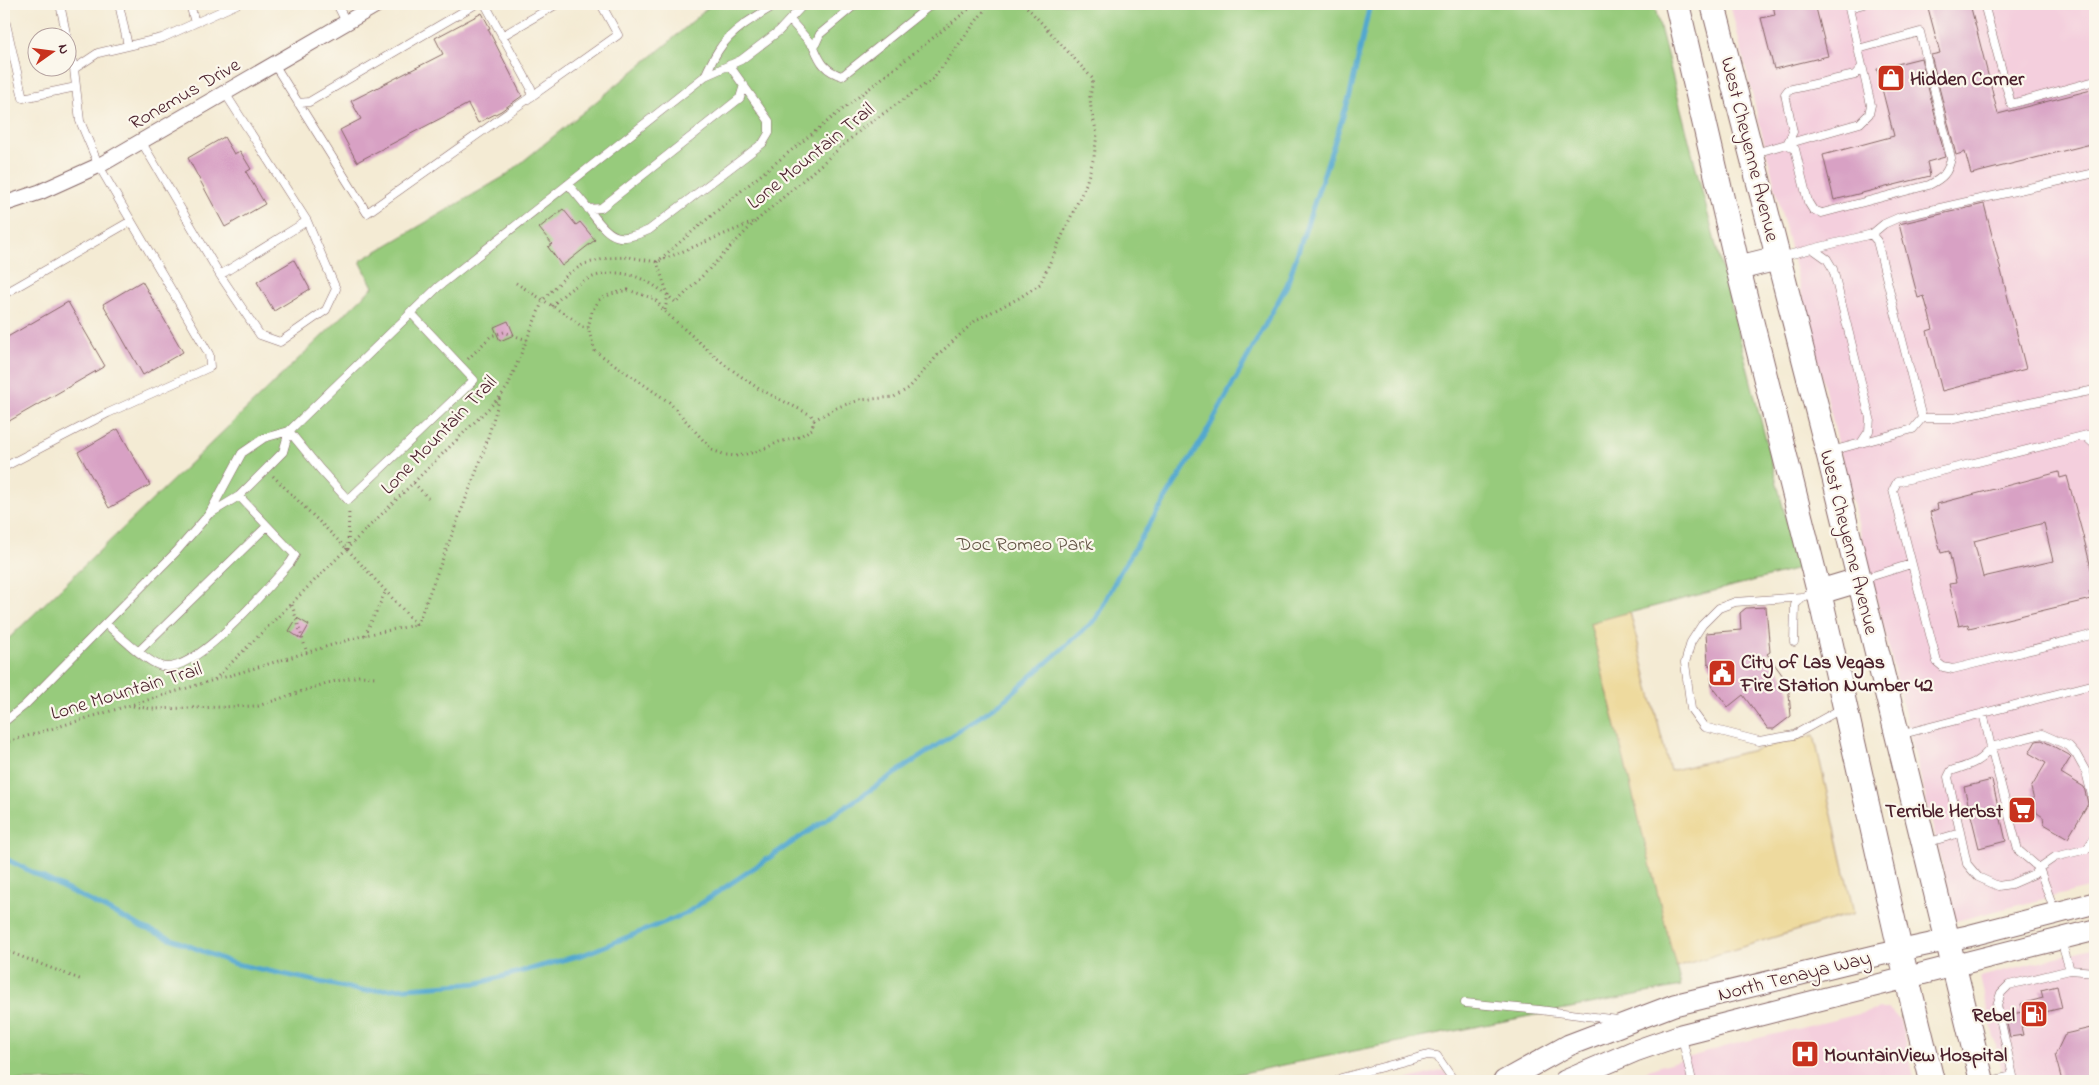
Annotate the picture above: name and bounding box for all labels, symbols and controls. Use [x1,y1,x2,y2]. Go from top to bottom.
north arrow [28,28,78,78]
text: N [52,42,74,56]
street label: Ronemus Drive [124,52,246,139]
street label: West Cheyenne Avenue [1712,54,1786,245]
shop icon: Hidden Corner [1876,63,1906,93]
place label: Hidden Corner [1910,66,2025,95]
street label: Lone Mountain Trail [742,96,882,218]
street label: Lone Mountain Trail [375,369,505,502]
street label: West Cheyenne Avenue [1811,447,1885,638]
park label: Doc Romeo Park [956,531,1093,560]
place label: City of Las Vegas Fire Station Number 42 [1740,649,1933,701]
street label: Lone Mountain Trail [48,656,206,729]
public building icon: City of Las Vegas Fire Station Number 42 [1707,658,1737,688]
supermarket icon: Terrible Herbst [2007,795,2037,825]
place label: Terrible Herbst [1885,798,2003,827]
street label: North Tenaya Way [1715,944,1874,1010]
fuel station icon: Rebel [2019,999,2049,1029]
place label: Rebel [1972,1002,2015,1031]
hospital icon: MountainView Hospital [1790,1039,1820,1069]
place label: MountainView Hospital [1824,1042,2007,1071]

